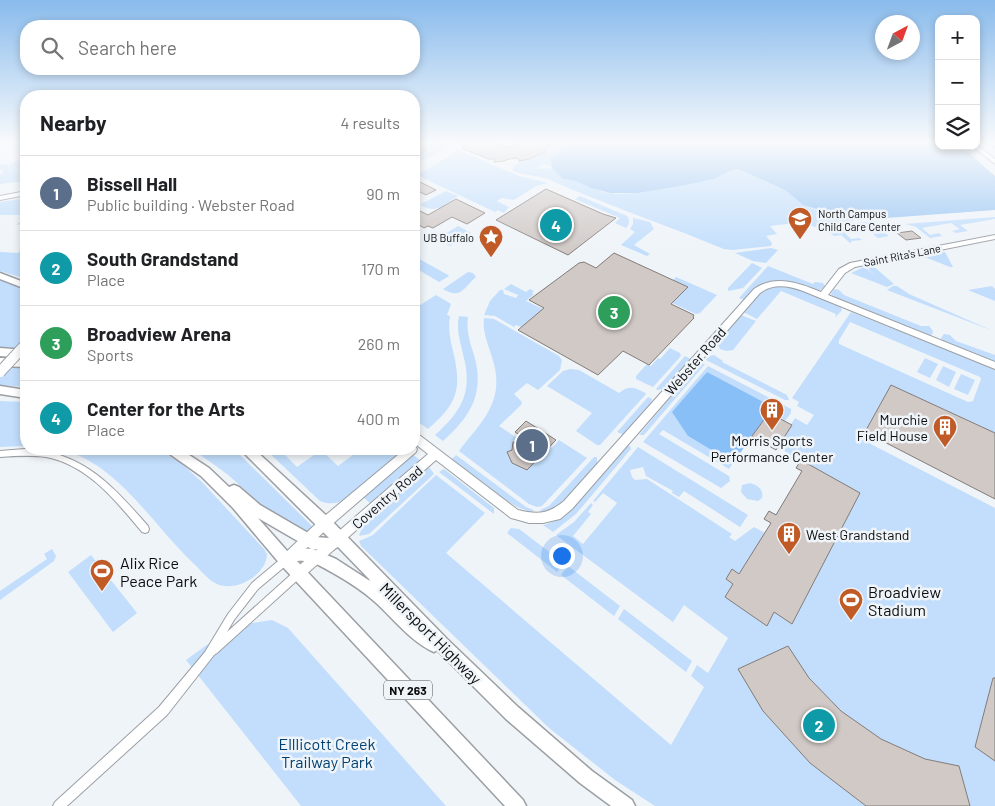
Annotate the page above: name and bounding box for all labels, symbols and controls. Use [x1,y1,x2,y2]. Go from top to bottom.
north arrow [875,15,920,60]
map controls [935,15,980,150]
button: + [935,15,980,60]
search box [20,20,420,75]
icon: search [38,34,66,62]
text: Search here [78,36,177,59]
button: − [935,60,980,105]
button: layers [935,105,980,150]
text: Nearby [40,110,106,135]
text: 4 results [340,113,400,132]
text: Bissell Hall [87,172,177,195]
text: 1 [53,184,59,203]
text: 90 m [366,184,400,203]
text: Public building · Webster Road [87,195,295,214]
pin: 4 [540,206,572,244]
school or university icon: North Campus Child Care Center [787,206,813,240]
place label: North Campus Child Care Center [818,207,901,233]
place icon: UB Buffalo [478,224,504,258]
place label: UB Buffalo [423,231,474,244]
street label: Saint Rita's Lane [862,241,942,269]
text: South Grandstand [87,247,238,270]
text: 2 [52,259,60,278]
text: 170 m [361,259,400,278]
text: Place [87,270,125,289]
pin: 3 [598,293,630,331]
text: Broadview Arena [87,322,231,345]
street label: Webster Road [661,323,729,399]
text: 3 [52,334,60,353]
text: 260 m [358,334,400,353]
text: Sports [87,345,133,364]
text: Center for the Arts [87,397,245,420]
building icon: Morris Sports Performance Center [759,397,785,431]
text: 4 [51,409,61,428]
text: 400 m [357,409,400,428]
place label: Murchie Field House [857,411,928,444]
building icon: Murchie Field House [932,414,958,448]
text: Place [87,420,125,439]
pin: 1 [516,426,548,464]
place label: Morris Sports Performance Center [711,432,833,465]
street label: Coventry Road [348,462,426,532]
building icon: West Grandstand [776,521,802,555]
place label: West Grandstand [806,526,910,543]
your location [549,543,575,569]
place label: Alix Rice Peace Park [120,553,197,590]
sports icon: Alix Rice Peace Park [89,558,115,592]
street label: Millersport Highway [376,578,486,688]
place label: Broadview Stadium [868,582,941,619]
sports icon: Broadview Stadium [838,587,864,621]
road number: NY 263 [384,680,432,700]
pin: 2 [803,706,835,744]
park label: Elllicott Creek Trailway Park [278,734,376,771]

